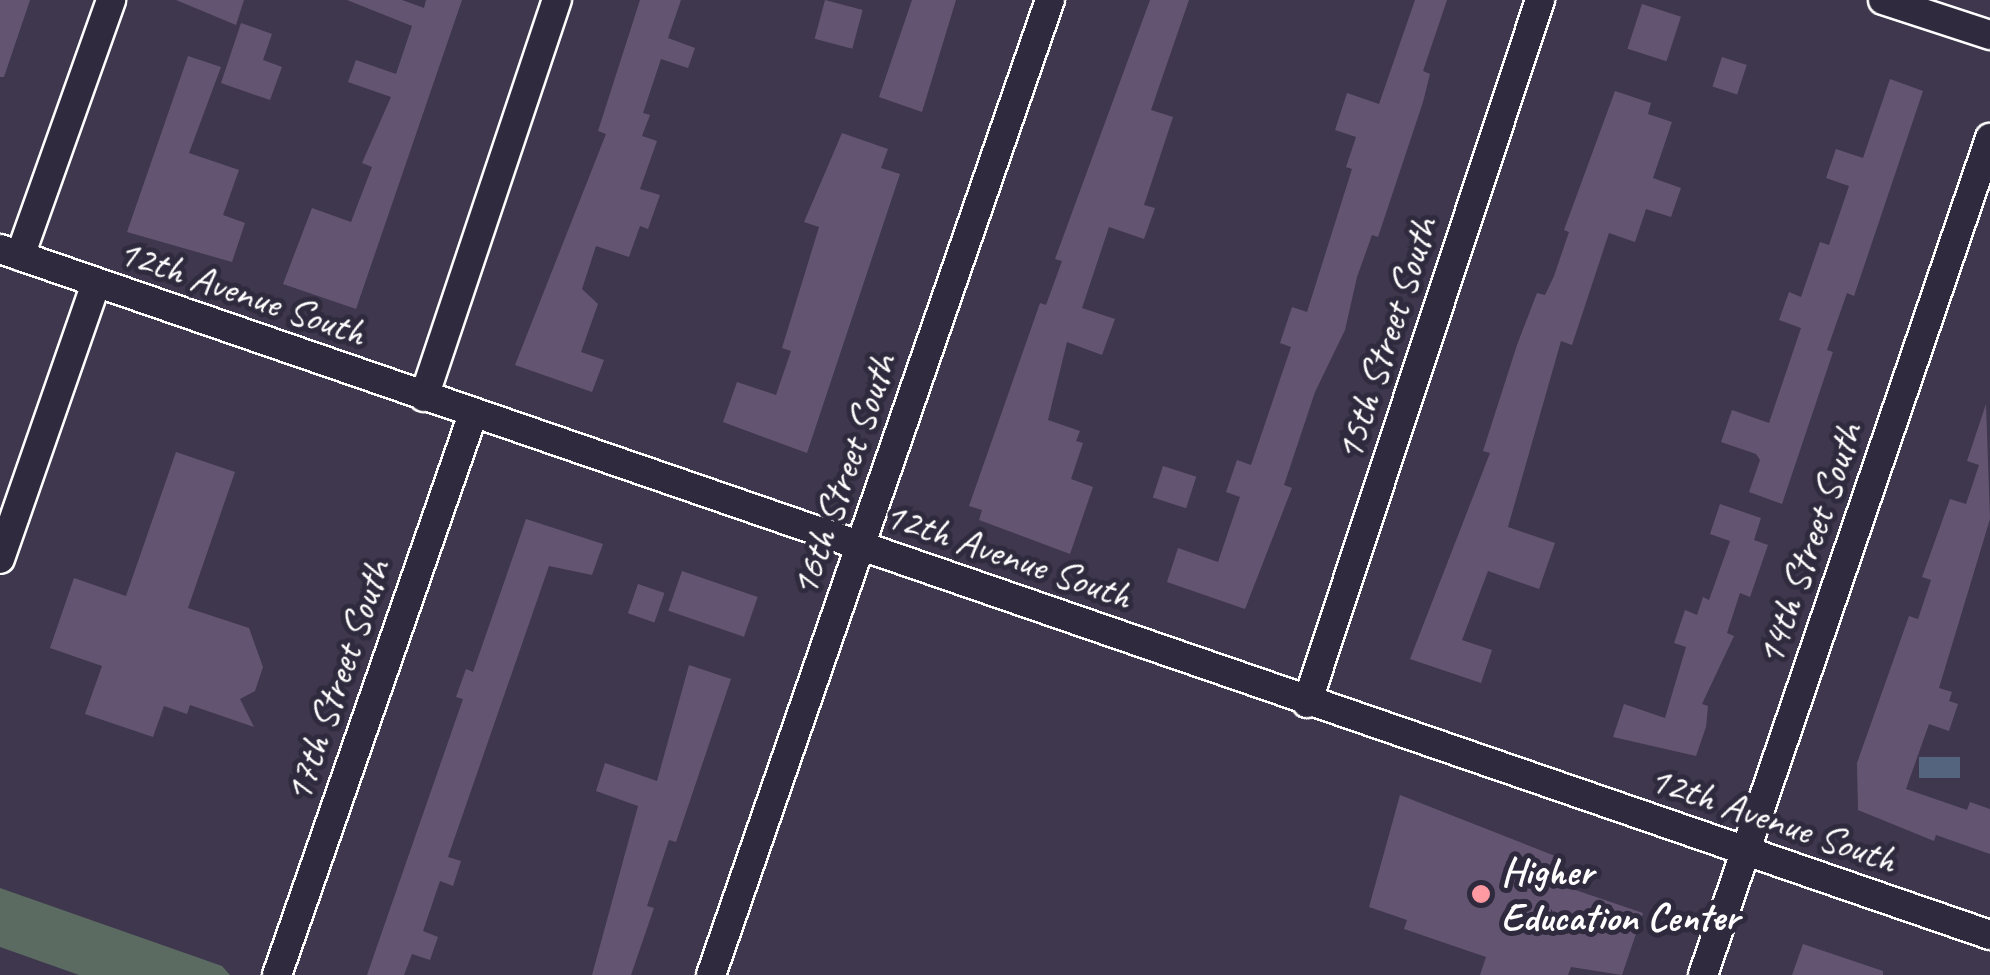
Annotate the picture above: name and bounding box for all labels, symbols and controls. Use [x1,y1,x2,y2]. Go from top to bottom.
street label: 15th Street South [1324,211,1448,467]
street label: 12th Avenue South [112,227,372,357]
street label: 16th Street South [779,347,907,603]
street label: 14th Street South [1745,416,1873,672]
street label: 12th Avenue South [878,490,1138,620]
street label: 17th Street South [273,553,401,809]
street label: 12th Avenue South [1643,754,1903,884]
place label: Higher Education Center [1501,847,1739,941]
marker: Higher Education Center [1470,883,1492,905]

